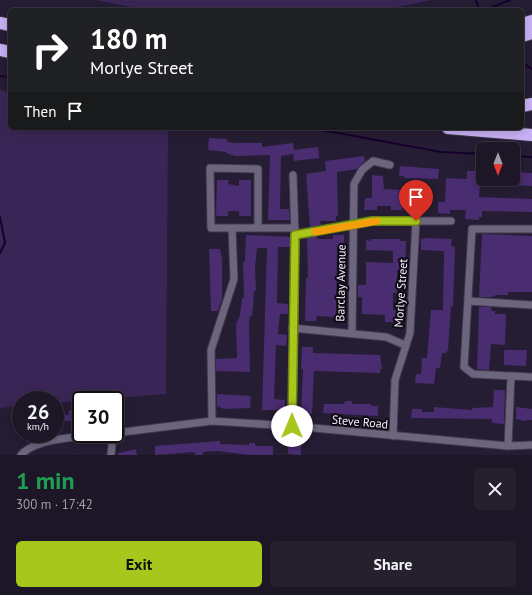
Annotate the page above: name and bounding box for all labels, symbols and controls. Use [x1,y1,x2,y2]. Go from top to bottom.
text: 180 m [90,20,167,57]
icon: right [24,24,76,76]
text: Morlye Street [90,56,193,79]
icon: arrive [64,100,86,122]
text: Then [24,102,56,121]
north arrow [476,142,520,186]
map controls [476,142,520,186]
pin [399,180,433,221]
icon: arrive [405,186,427,208]
street label: Barclay Avenue [332,244,349,322]
street label: Morlye Street [391,258,410,328]
speed limit sign: 30 [72,391,124,443]
text: 26 [27,399,49,425]
position arrow [271,405,313,447]
street label: Steve Road [331,412,389,431]
text: km/h [27,420,49,433]
text: 1 min [16,465,75,496]
button: close [474,468,516,510]
text: 300 m · 17:42 [16,496,93,513]
button: Exit [16,541,262,587]
button: Share [270,541,516,587]

